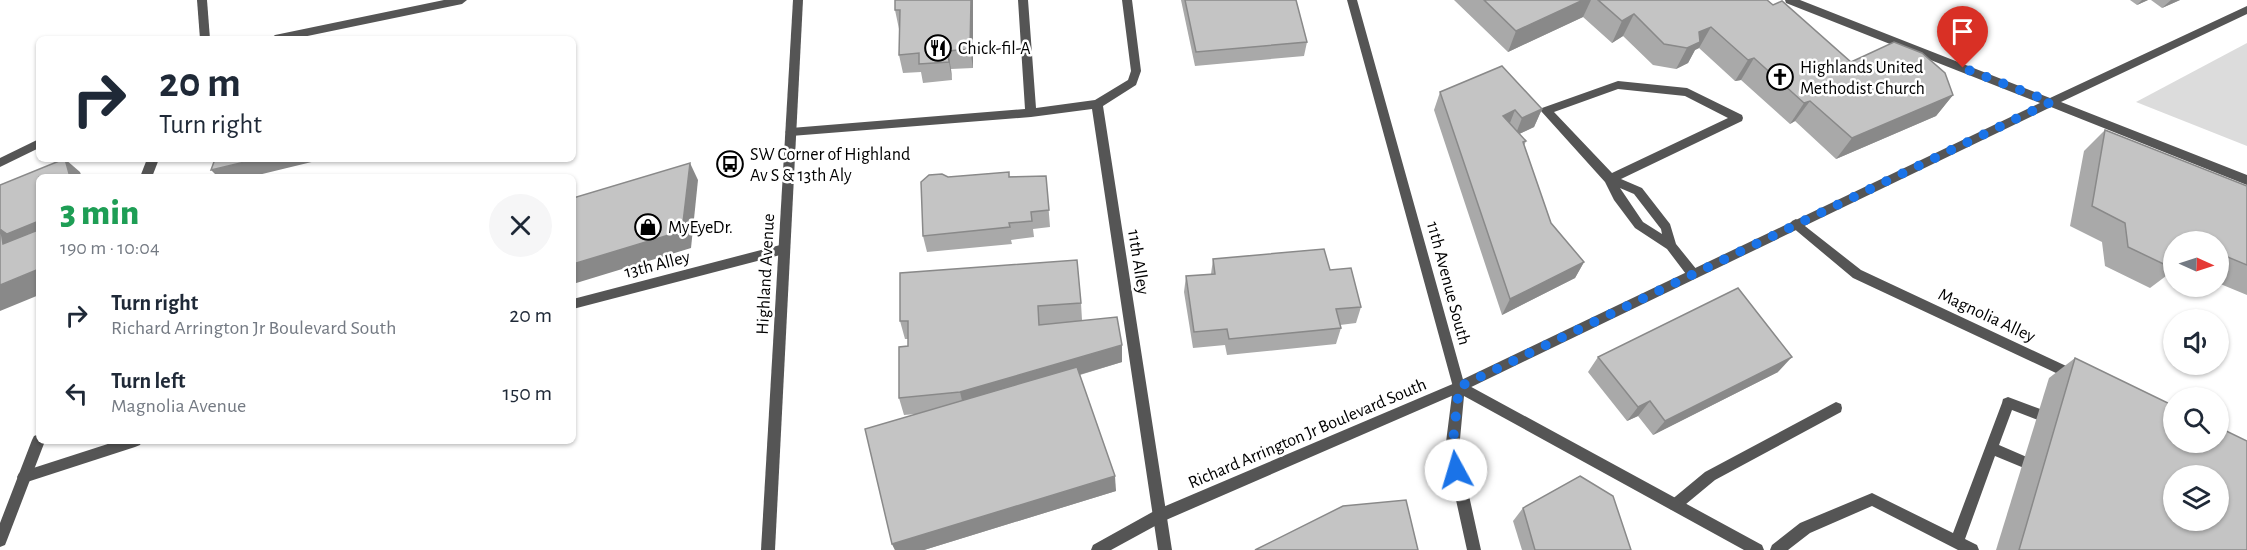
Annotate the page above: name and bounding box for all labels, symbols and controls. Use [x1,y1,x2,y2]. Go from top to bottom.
pin [1937,6,1988,68]
icon: arrive [1946,15,1979,48]
restaurant icon: Chick-fil-A [923,33,953,63]
place label: Chick-fil-A [958,40,1031,58]
place label: Highlands United Methodist Church [1800,59,1925,98]
icon: right [60,60,138,138]
text: 20 m [159,62,241,104]
church icon: Highlands United Methodist Church [1765,62,1795,92]
text: Turn right [159,111,262,138]
place label: SW Corner of Highland Av S & 13th Aly [750,146,910,185]
bus stop icon: SW Corner of Highland Av S & 13th Aly [715,149,745,179]
button: close [489,194,552,257]
text: 3 min [60,195,139,231]
shop icon: MyEyeDr. [633,212,663,242]
street label: Highland Avenue [754,213,778,335]
place label: MyEyeDr. [668,219,733,237]
street label: 11th Avenue South [1423,220,1473,347]
street label: 11th Alley [1124,228,1152,296]
north arrow [2163,231,2229,297]
map controls [2163,231,2229,531]
text: 190 m · 10:04 [60,238,160,258]
street label: 13th Alley [623,248,692,282]
street label: Magnolia Alley [1935,286,2038,346]
text: Turn right [111,292,198,314]
icon: right [60,299,93,332]
text: 20 m [509,304,552,326]
button: sound [2163,309,2229,375]
text: Richard Arrington Jr Boulevard South [111,318,396,338]
text: Turn left [111,370,185,392]
street label: Richard Arrington Jr Boulevard South [1186,375,1429,492]
icon: left [60,377,93,410]
text: 150 m [502,382,552,404]
button: search [2163,387,2229,453]
text: Magnolia Avenue [111,396,246,416]
position arrow [1424,438,1488,502]
button: layers [2163,465,2229,531]

